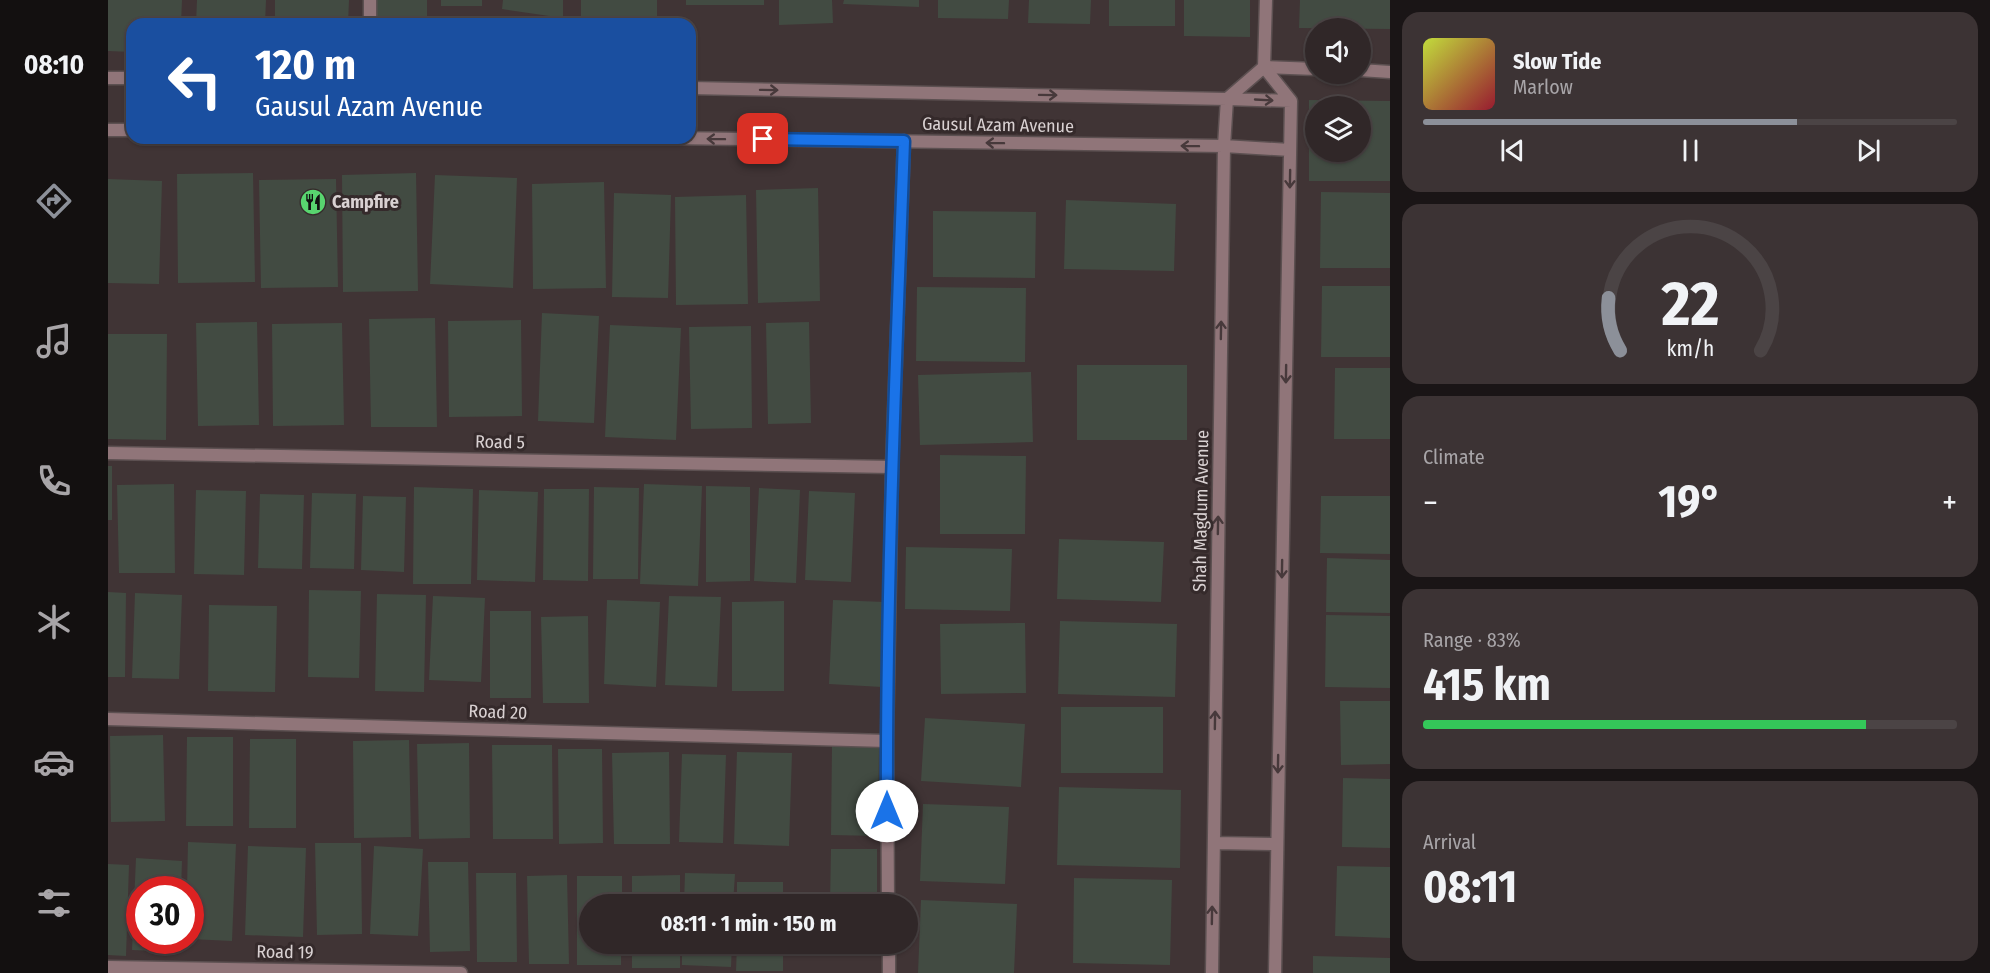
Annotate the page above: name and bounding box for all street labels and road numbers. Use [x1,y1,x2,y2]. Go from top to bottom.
street label: Gausul Azam Avenue [922,113,1074,137]
street label: Shah Magdum Avenue [1189,430,1213,592]
street label: Road 5 [475,431,525,453]
street label: Road 20 [468,700,528,724]
street label: Road 19 [256,941,314,963]

